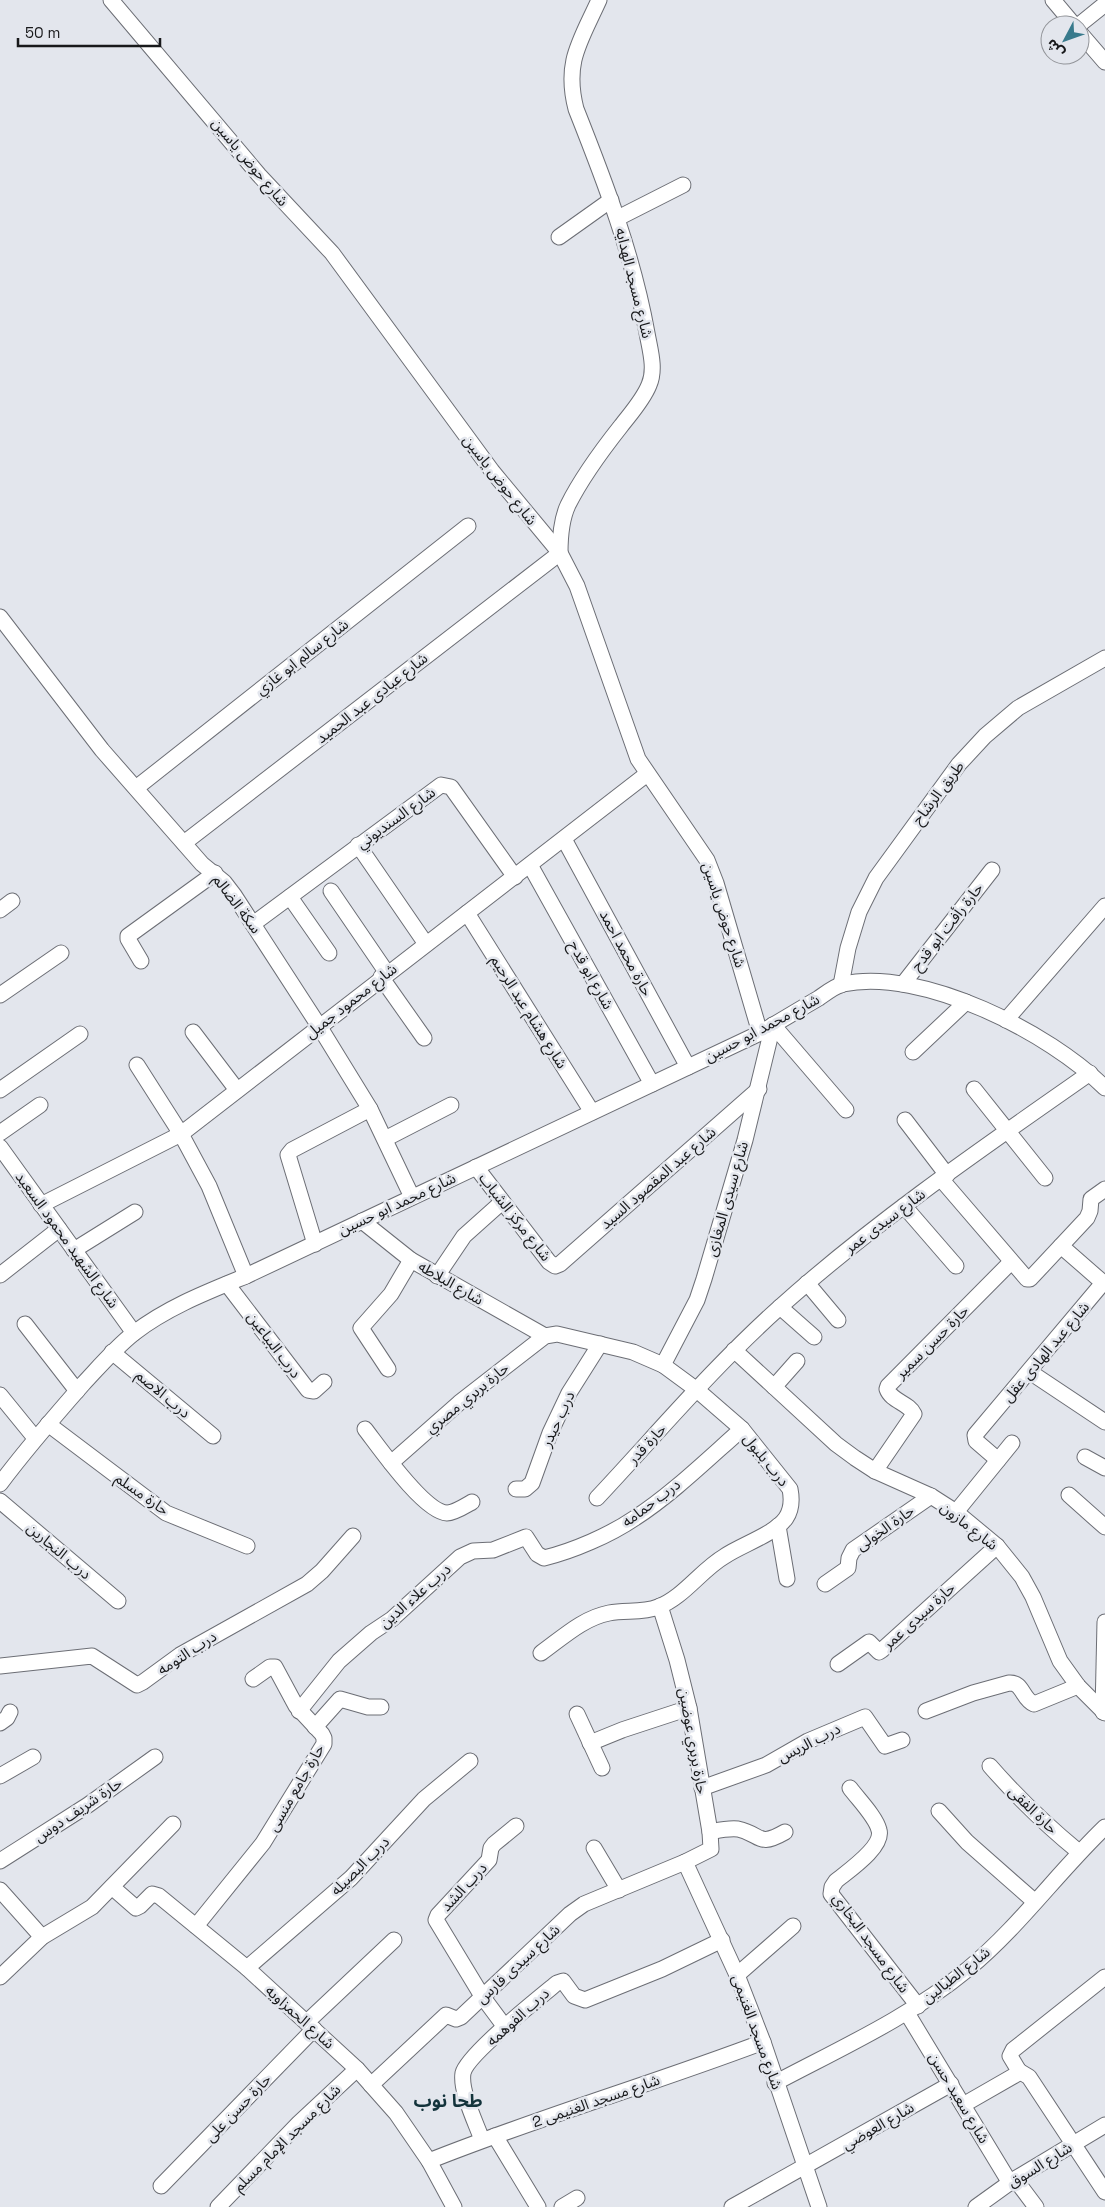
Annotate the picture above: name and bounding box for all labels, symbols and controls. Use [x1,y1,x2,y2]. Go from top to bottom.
scale bar [18,15,160,47]
north arrow [1040,15,1090,65]
text: 50 m [25,23,60,42]
text: ش [1042,35,1068,62]
street label: شارع حوض ياسين [206,114,293,212]
street label: شارع مسجد الهدايه [609,226,657,341]
street label: شارع حوض ياسين [457,431,542,531]
street label: شارع سالم ابو غازي [251,614,354,701]
street label: شارع عبادى عبد الحميد [312,648,433,749]
street label: طريق الرشاح [908,757,970,830]
street label: شارع السنديوني [352,782,441,855]
street label: شارع حوض ياسين [696,860,751,971]
street label: سكة الضالم [207,870,266,938]
street label: حارة رأفت ابو قدح [906,879,989,976]
street label: حارة محمد احمد [596,906,657,999]
street label: شارع ابو قدح [562,937,618,1014]
street label: شارع هشام عبد الرحيم [484,952,572,1074]
street label: شارع محمود جميل [301,959,402,1045]
street label: شارع محمد ابو حسين [701,989,824,1069]
street label: شارع عبد المقصود السيد [596,1122,722,1235]
street label: شارع سيدى المغازى [701,1139,755,1259]
street label: شارع الشهيد محمود السعيد [9,1168,123,1314]
street label: شارع محمد ابو حسين [335,1168,460,1242]
street label: شارع مركز الشباب [473,1169,556,1267]
street label: شارع سيدى عمر [840,1184,931,1260]
street label: شارع البلاطه [414,1256,487,1312]
street label: شارع عبد الهادى عقل [998,1297,1096,1408]
street label: حارة حسن سمير [890,1301,973,1383]
street label: درب البياعين [243,1308,305,1382]
street label: حارة بربري مصري [421,1358,514,1439]
street label: درب الاصم [131,1365,195,1424]
street label: درب حيدر [536,1388,579,1451]
street label: حارة قدر [623,1419,670,1469]
street label: درب بلبول [739,1429,793,1490]
street label: حارة مسلم [110,1468,173,1521]
street label: درب حمامه [618,1474,684,1531]
street label: شارع مازون [935,1497,1002,1556]
street label: حارة الخولى [852,1500,918,1555]
street label: درب النجارين [23,1518,95,1583]
street label: درب علاء الدين [375,1559,454,1632]
street label: حارة سيدى عمر [878,1578,959,1654]
street label: درب التومه [154,1626,220,1679]
street label: حارة بربري عوضين [672,1686,712,1796]
street label: درب الريس [774,1719,843,1766]
street label: حارة جامع منسى [263,1741,331,1836]
street label: حارة شريف دوس [30,1773,125,1846]
street label: حارة الفقى [1005,1781,1062,1838]
street label: درب البصيله [326,1832,393,1899]
street label: درب الشد [436,1858,491,1915]
street label: شارع مسجد البخاري [826,1889,914,1998]
street label: شارع سيدى فارس [472,1920,566,2010]
street label: شارع الطبالين [918,1942,996,2009]
street label: شارع مسجد الغنيمى [725,1972,787,2093]
street label: شارع الحمزاويه [260,1981,339,2055]
street label: درب الفوهمه [482,1983,553,2050]
street label: شارع سعيد حسن [922,2049,994,2148]
street label: حارة حسن على [200,2069,275,2146]
street label: شارع مسجد الغنيمى 2 [530,2070,663,2134]
street label: شارع مسجد الإمام مسلم [229,2080,347,2198]
district label: طحا نوب [414,2089,482,2112]
street label: شارع العوضي [838,2097,919,2156]
street label: شارع السوق [1004,2137,1077,2194]

